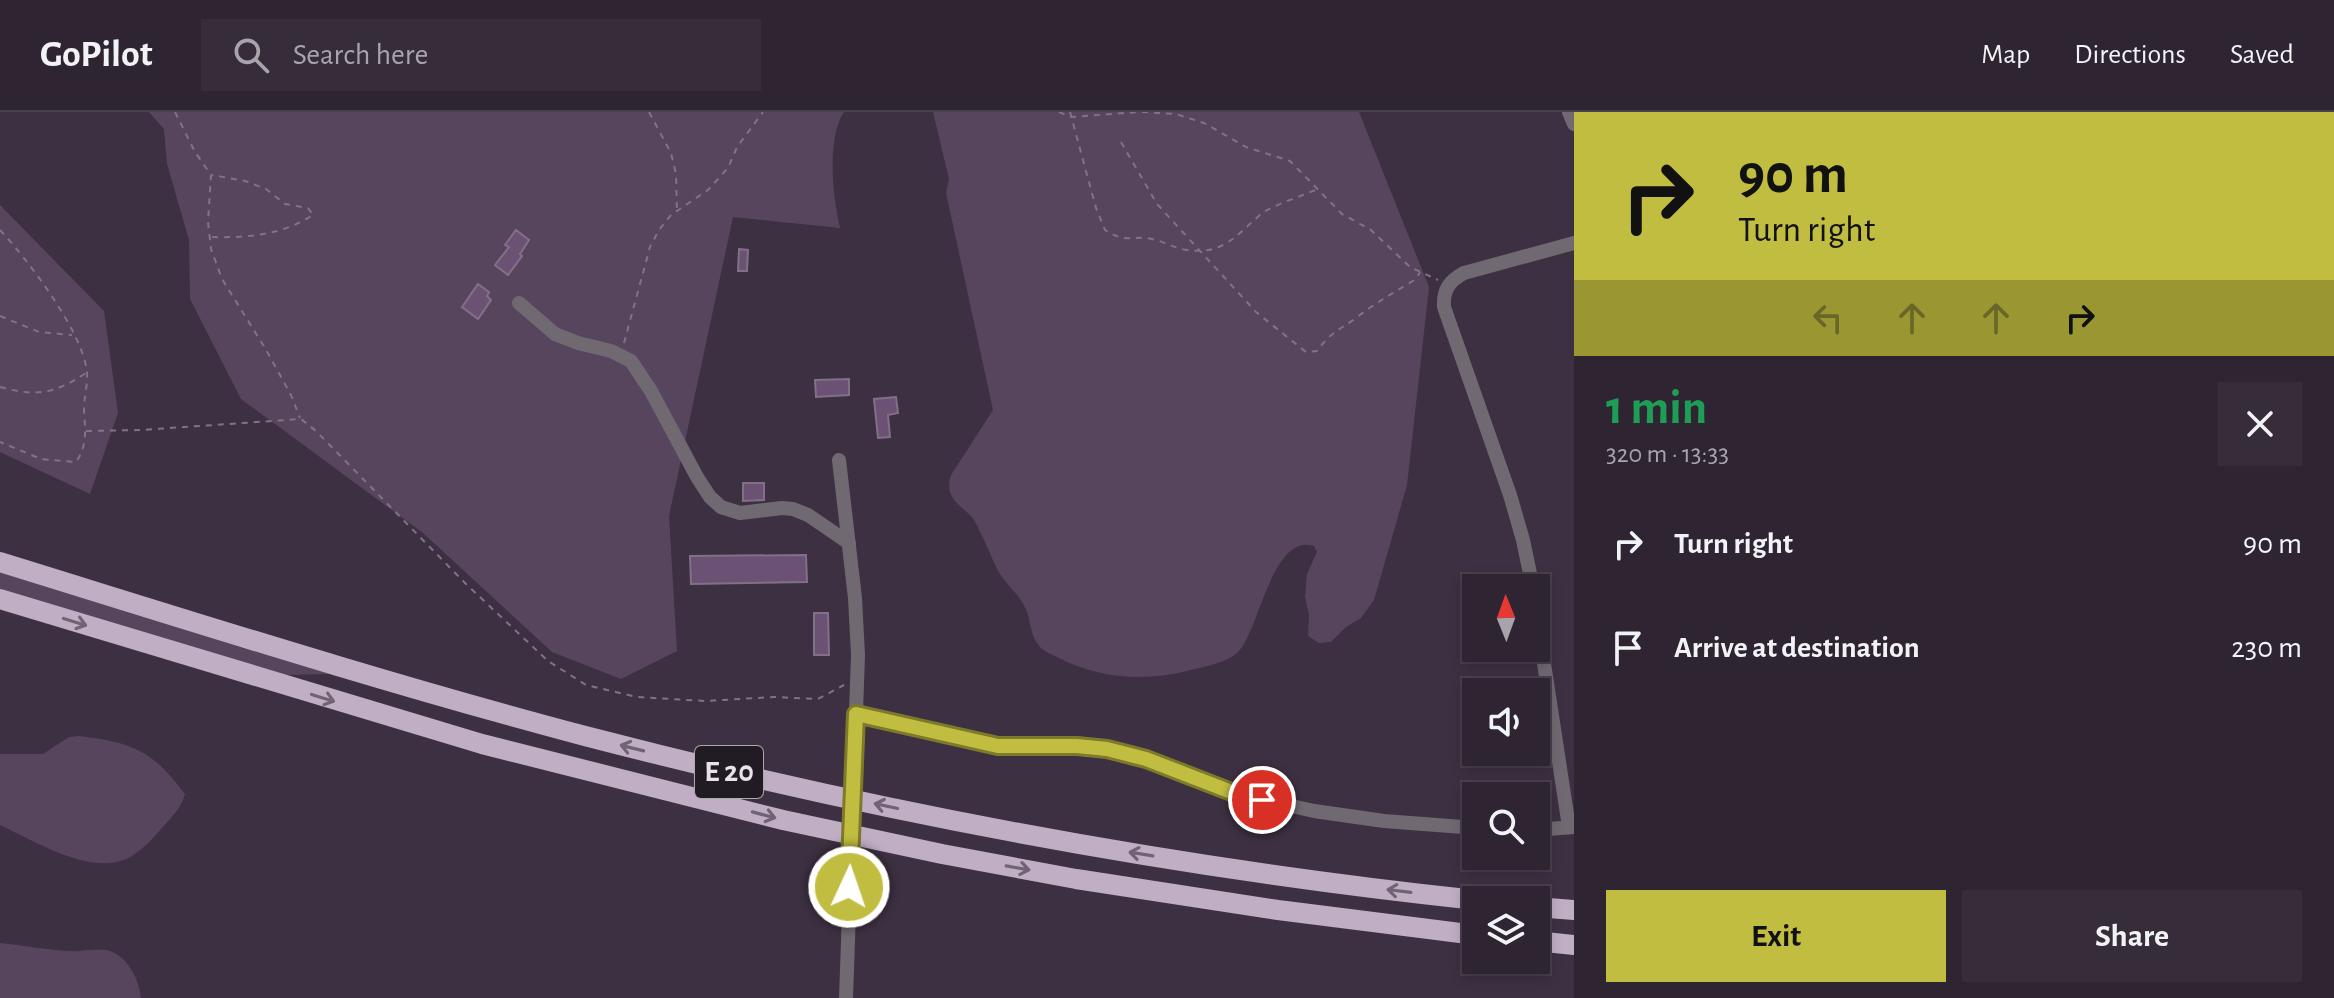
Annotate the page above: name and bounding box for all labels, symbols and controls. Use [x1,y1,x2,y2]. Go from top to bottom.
search box [201,19,761,91]
icon: search [229,33,273,77]
text: GoPilot [40,36,153,74]
text: Search here [293,40,428,70]
text: Map [1981,41,2030,69]
text: Directions [2074,41,2186,69]
text: Saved [2230,41,2294,69]
icon: right [1606,144,1710,248]
text: 90 m [1738,147,1848,203]
text: Turn right [1738,212,1875,248]
icon: left [1806,296,1850,340]
icon: ahead [1890,296,1934,340]
icon: ahead [1974,296,2018,340]
icon: right [2058,296,2102,340]
button: close [2218,382,2302,466]
text: 1 min [1606,385,1707,433]
text: 320 m · 13:33 [1606,441,1729,467]
icon: right [1606,522,1650,566]
text: Turn right [1674,529,1793,559]
text: 90 m [2243,529,2302,559]
north arrow [1462,574,1550,662]
map controls [1462,574,1550,974]
one-way arrow [61,615,87,630]
icon: arrive [1606,626,1650,670]
text: Arrive at destination [1674,633,1920,663]
text: 230 m [2231,633,2302,663]
button: sound [1462,678,1550,766]
one-way arrow [310,691,336,706]
one-way arrow [620,739,646,754]
road number: E 20 [695,746,763,798]
pin [1228,766,1296,834]
icon: arrive [1240,778,1284,822]
button: search [1462,782,1550,870]
one-way arrow [873,798,899,813]
one-way arrow [750,808,776,823]
position arrow [807,845,891,929]
one-way arrow [1129,846,1154,861]
one-way arrow [1005,861,1031,876]
one-way arrow [1386,884,1412,899]
button: layers [1462,886,1550,974]
button: Exit [1606,890,1946,982]
button: Share [1962,890,2302,982]

